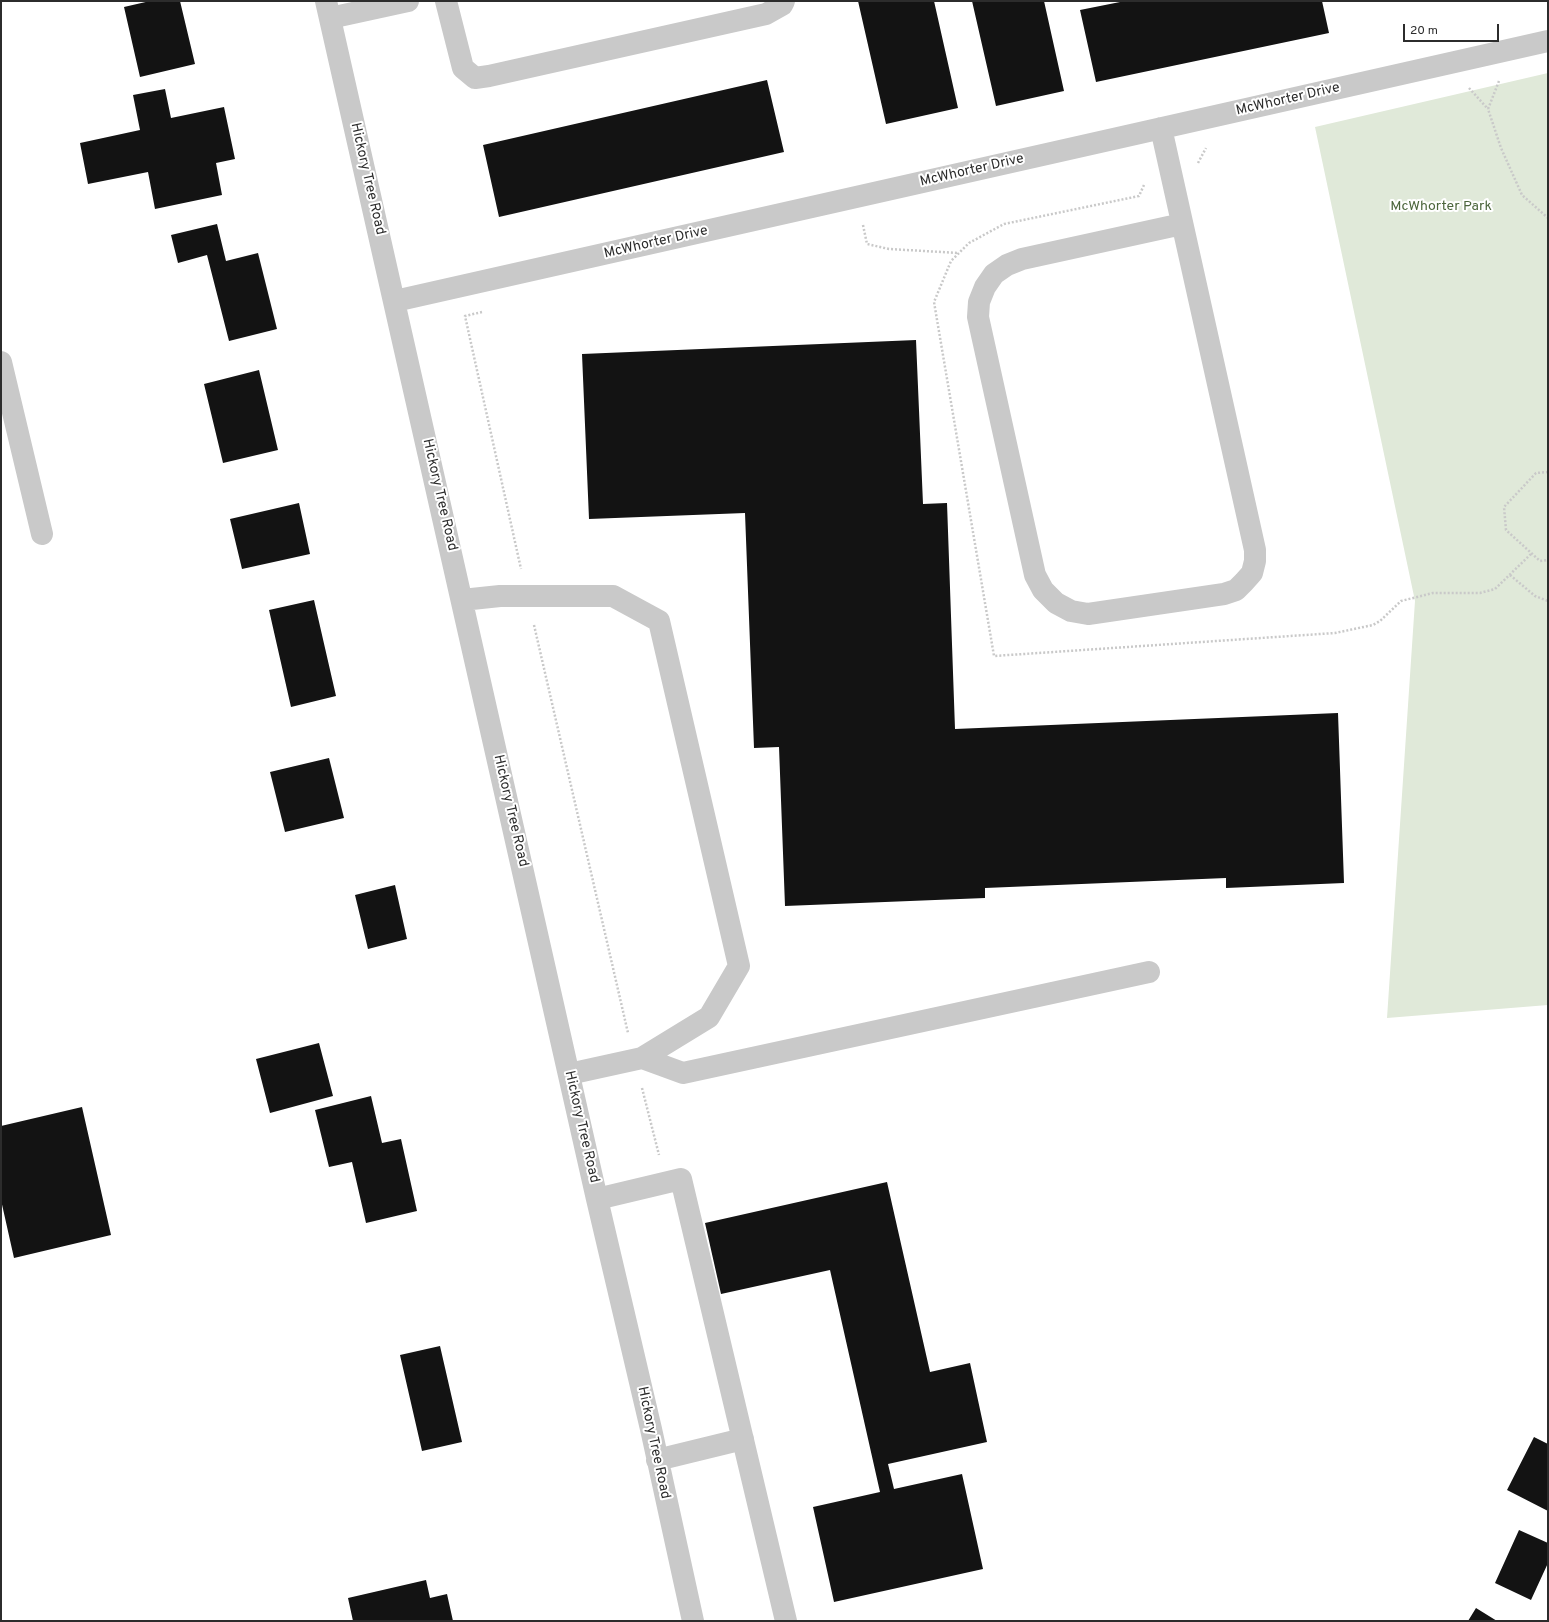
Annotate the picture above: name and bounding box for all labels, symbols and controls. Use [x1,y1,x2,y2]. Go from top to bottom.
scale bar [1405,16,1501,42]
text: 20 m [1410,23,1438,39]
street label: McWhorter Drive [1234,80,1342,120]
street label: Hickory Tree Road [346,121,388,237]
street label: McWhorter Drive [918,151,1026,191]
park label: McWhorter Park [1390,199,1492,215]
street label: McWhorter Drive [602,223,710,263]
street label: Hickory Tree Road [418,437,460,553]
street label: Hickory Tree Road [489,753,531,869]
street label: Hickory Tree Road [560,1069,602,1185]
street label: Hickory Tree Road [633,1385,673,1501]

